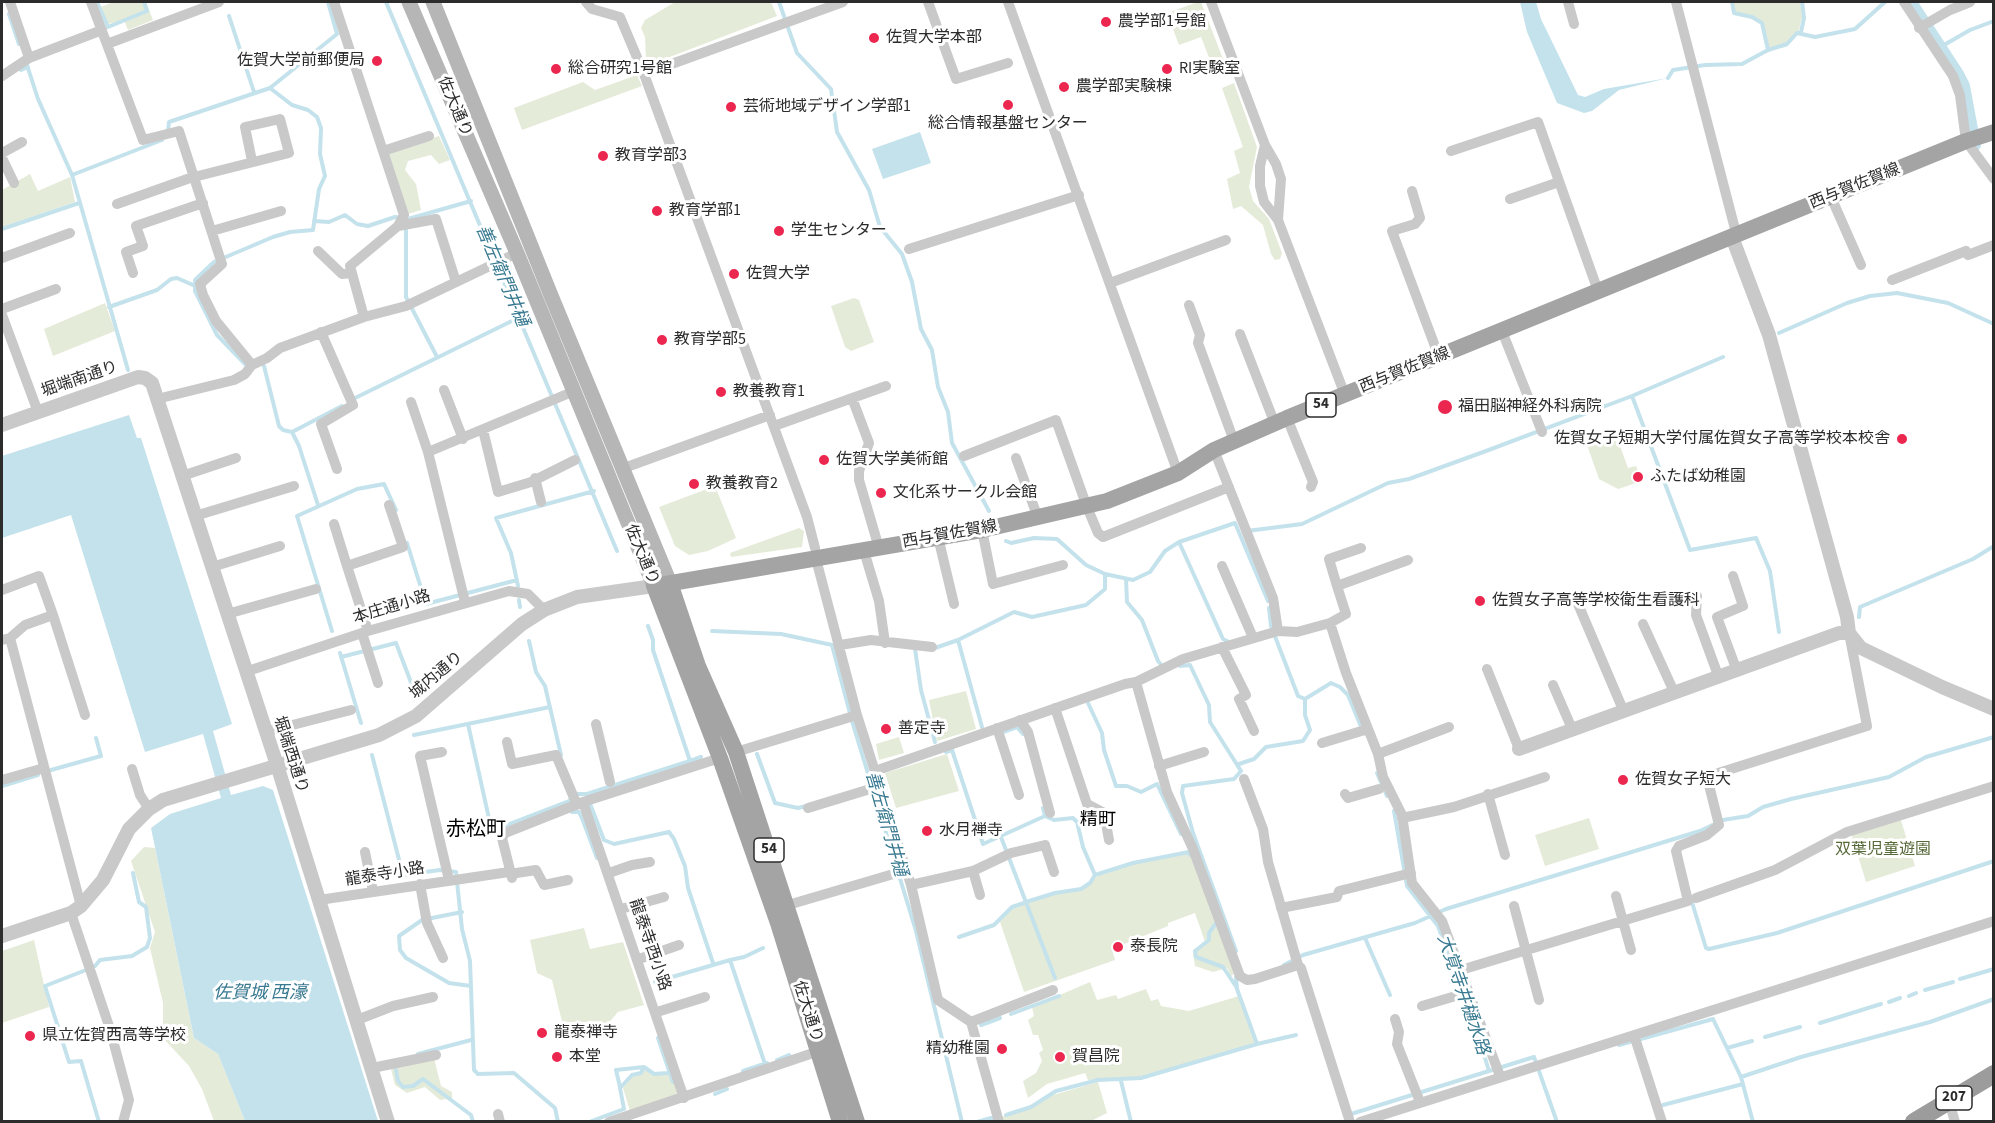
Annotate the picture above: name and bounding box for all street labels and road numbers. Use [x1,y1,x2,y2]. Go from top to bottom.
street label: 佐大通り [433,74,475,140]
street label: 西与賀佐賀線 [1807,160,1903,214]
street label: 西与賀佐賀線 [1357,344,1453,398]
street label: 堀端南通り [39,358,121,402]
road number: 54 [1306,393,1336,417]
street label: 西与賀佐賀線 [901,517,999,553]
street label: 佐大通り [620,522,662,588]
street label: 本庄通小路 [351,587,433,629]
street label: 城内通り [406,648,468,704]
street label: 堀端西通り [269,714,311,796]
road number: 54 [754,838,784,862]
street label: 龍泰寺小路 [344,859,426,891]
street label: 龍泰寺西小路 [624,896,674,994]
street label: 佐大通り [788,979,826,1045]
road number: 207 [1936,1086,1972,1110]

